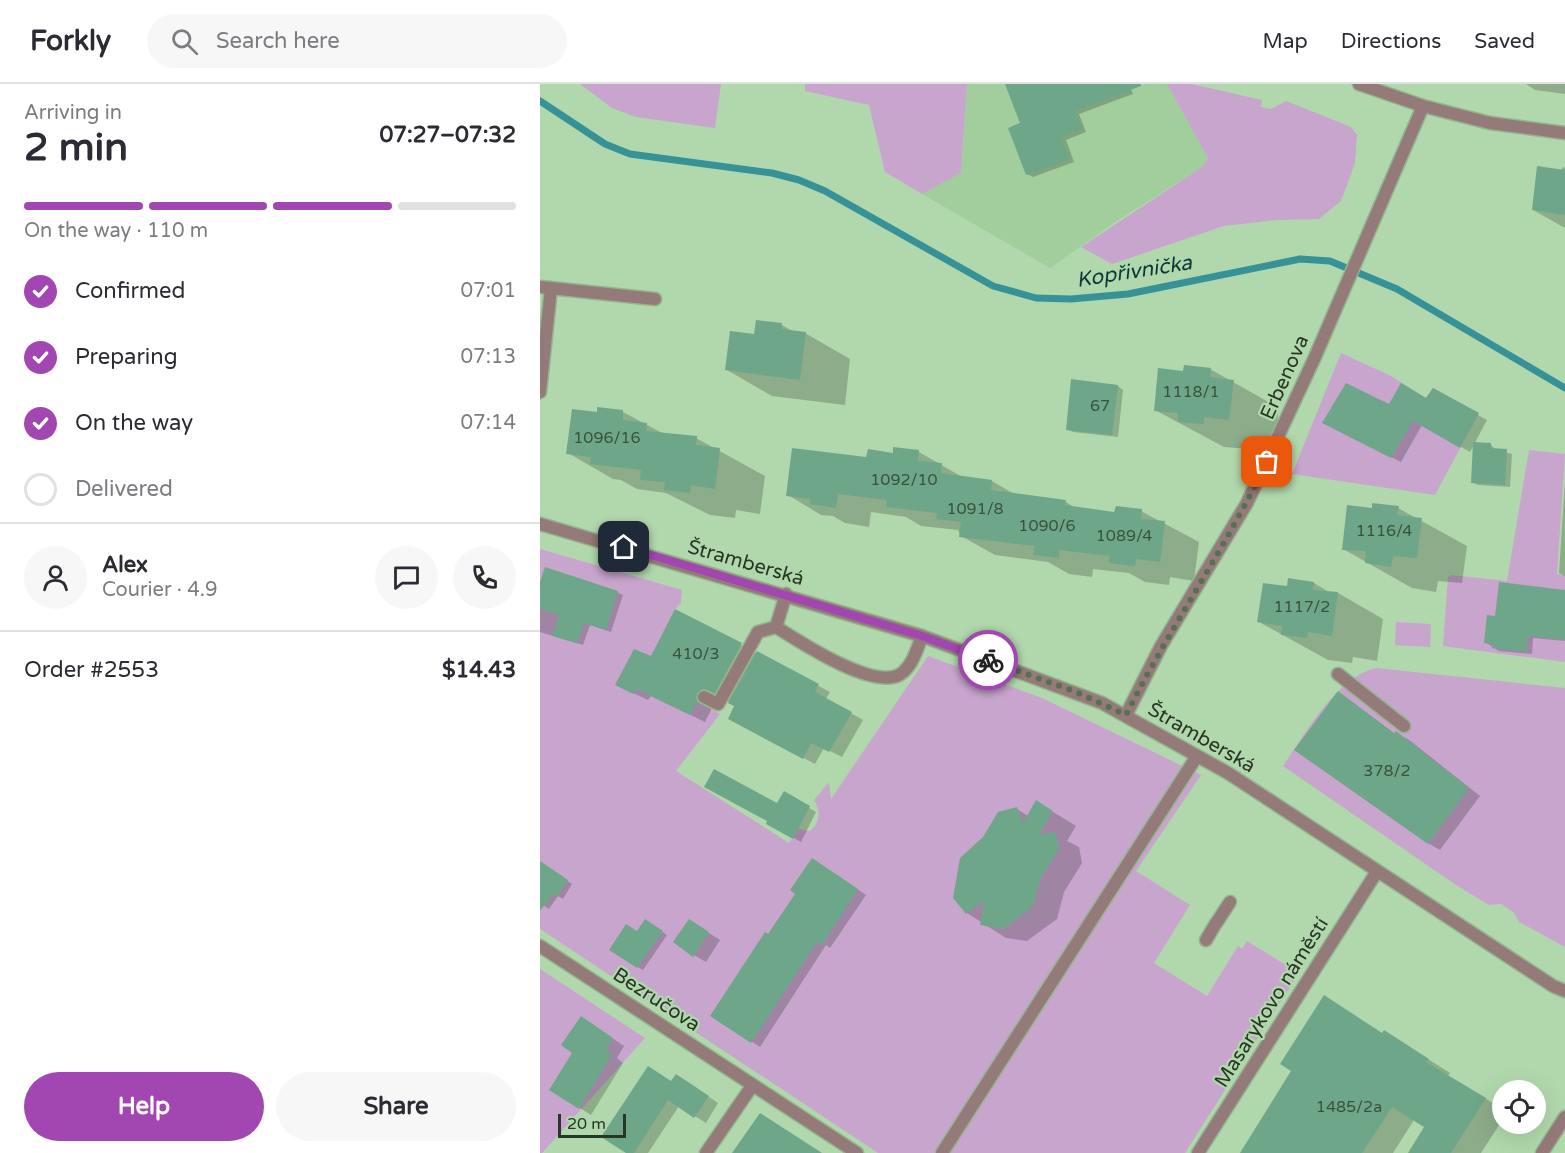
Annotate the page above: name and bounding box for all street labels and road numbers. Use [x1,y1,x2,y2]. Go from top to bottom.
street label: Erbenova [1256,331,1314,423]
street label: Štramberská [685,534,807,591]
street label: Štramberská [1144,697,1260,778]
street label: Masarykovo náměstí [1210,913,1334,1092]
street label: Bezručova [608,963,705,1037]

